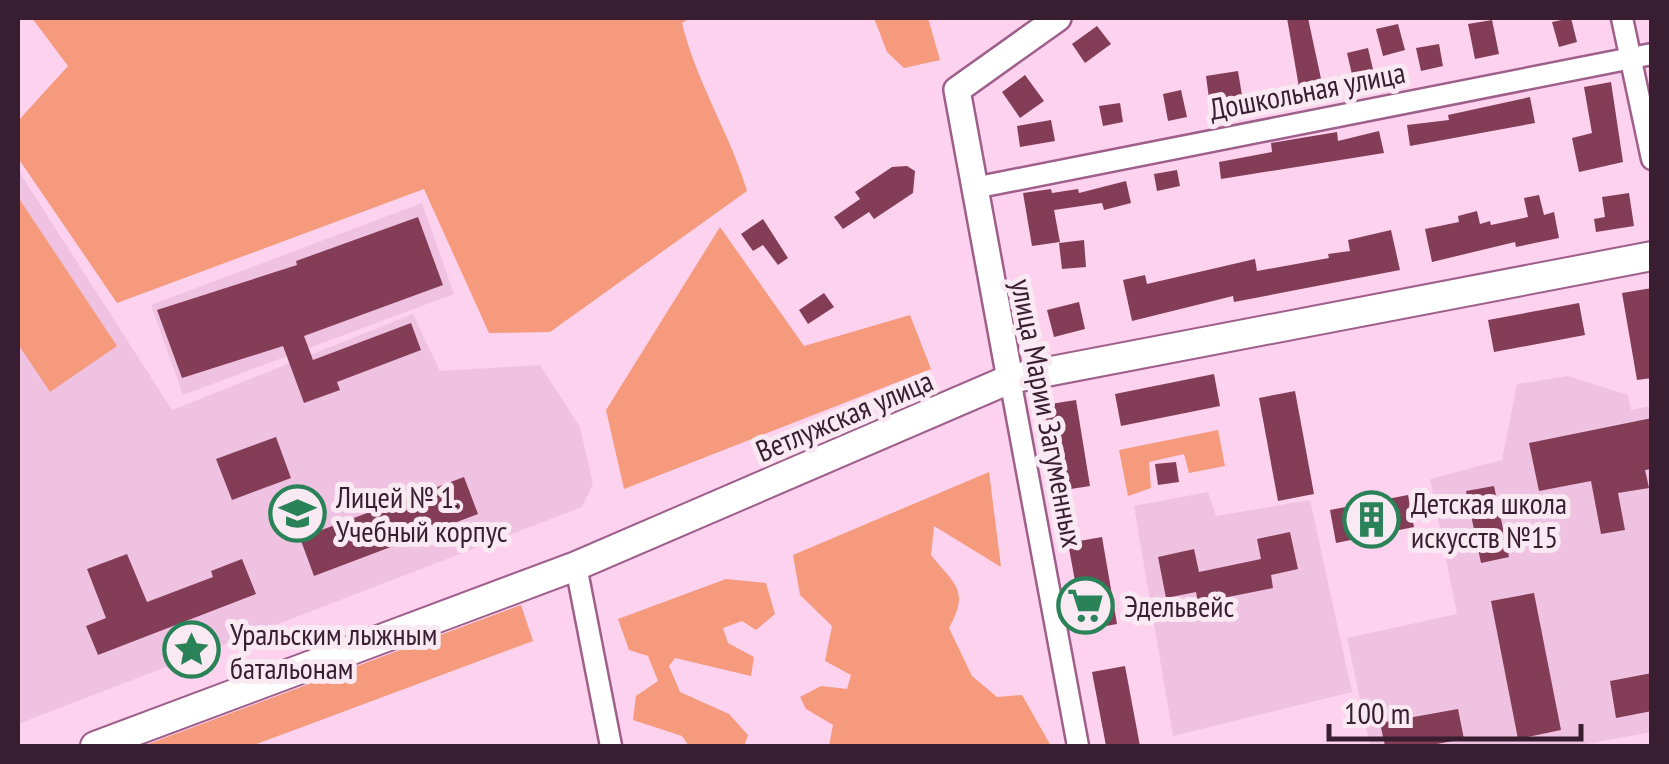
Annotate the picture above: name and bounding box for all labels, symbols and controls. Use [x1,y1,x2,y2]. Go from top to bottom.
street label: Дошкольная улица [1206,52,1408,128]
street label: улица Марии Загуменных [1003,276,1093,550]
street label: Ветлужская улица [750,360,938,470]
place label: Лицей № 1. Учебный корпус [335,477,508,550]
school or university icon: Лицей № 1. Учебный корпус [267,483,327,543]
place label: Детская школа искусств №15 [1411,483,1567,556]
building icon: Детская школа искусств №15 [1342,489,1402,549]
supermarket icon: Эдельвейс [1055,575,1115,635]
place label: Эдельвейс [1124,586,1234,625]
place label: Уральским лыжным батальонам [230,614,437,687]
place icon: Уральским лыжным батальонам [161,620,221,680]
scale bar [1329,679,1582,741]
text: 100 m [1344,693,1410,732]

